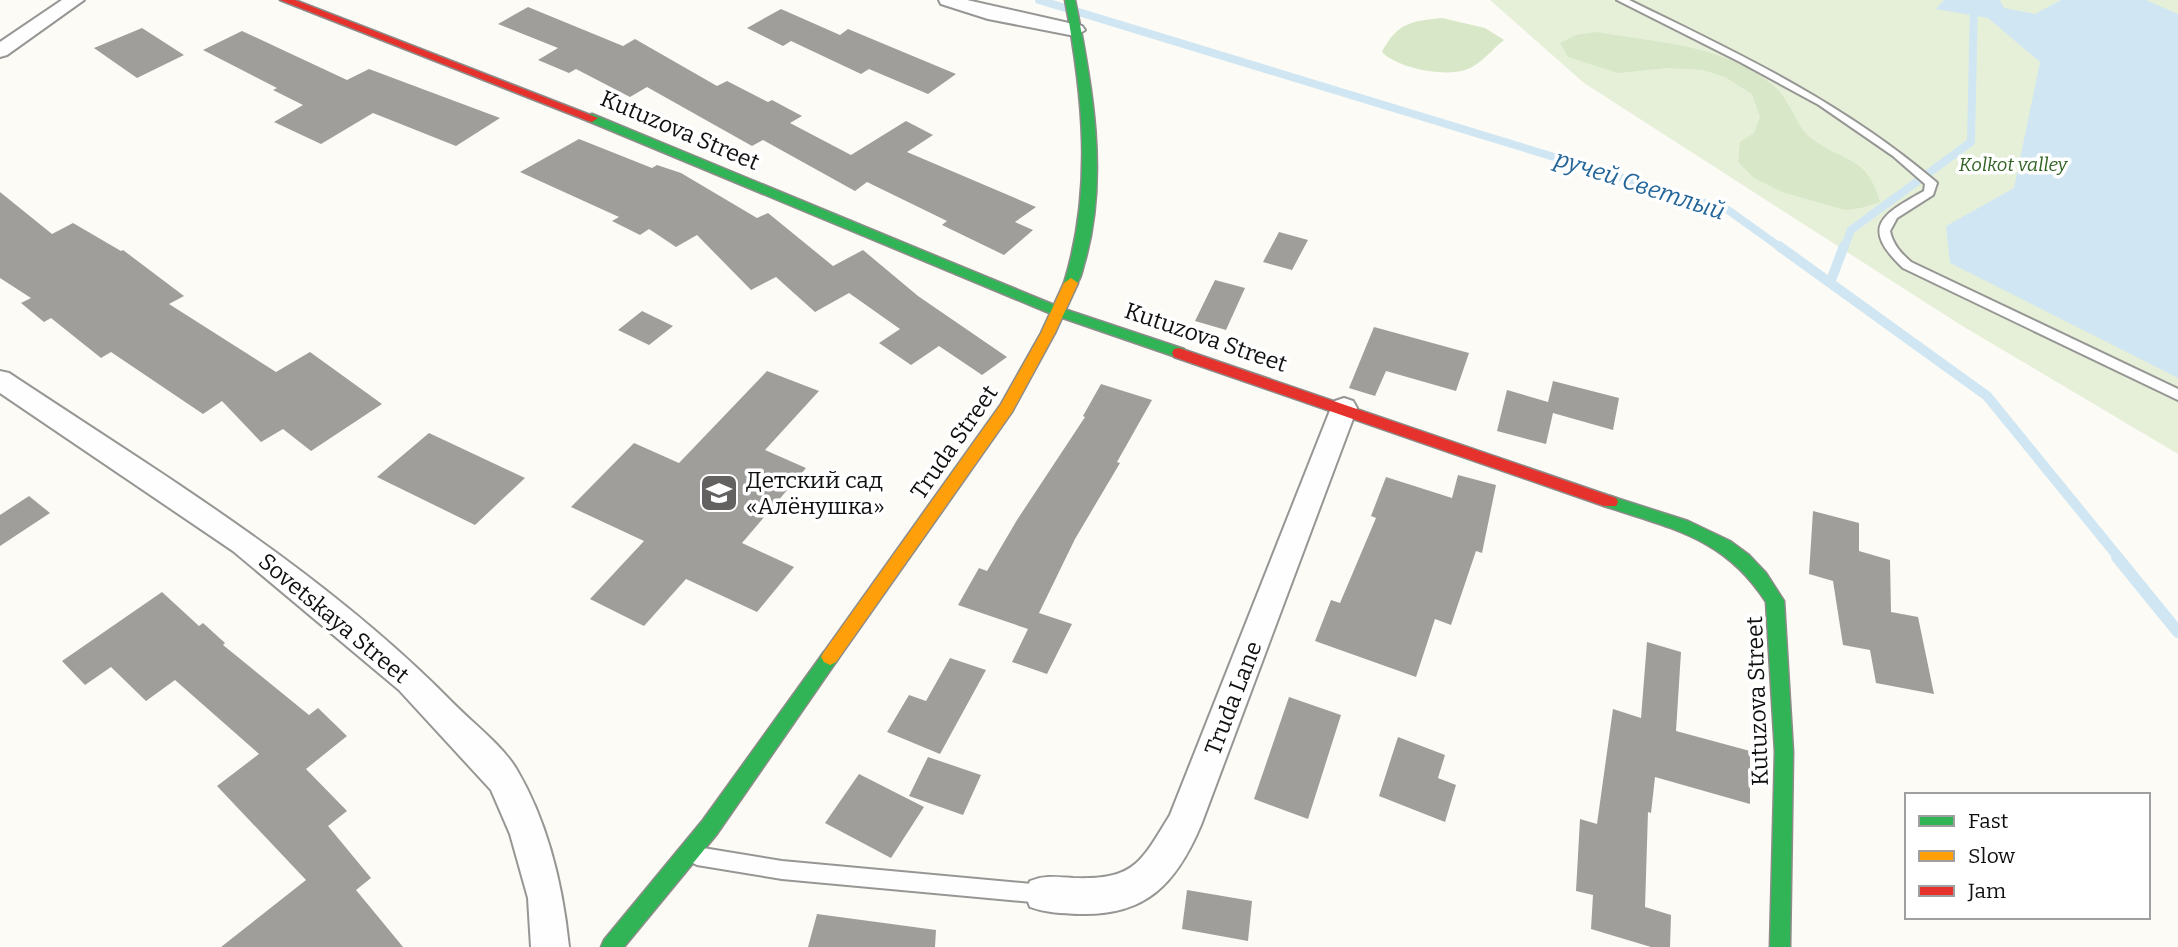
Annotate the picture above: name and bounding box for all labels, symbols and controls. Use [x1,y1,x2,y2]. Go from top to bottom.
street label: Kutuzova Street [596,84,764,176]
water label: ручей Светлый [1549,144,1729,226]
park label: Kolkot valley [1959,153,2069,176]
street label: Kutuzova Street [1121,296,1291,378]
street label: Truda Street [904,380,1004,504]
place label: Детский сад «Алёнушка» [746,466,885,520]
school or university icon: Детский сад «Алёнушка» [698,472,740,514]
street label: Sovetskaya Street [253,547,415,689]
street label: Kutuzova Street [1740,616,1774,786]
street label: Truda Lane [1198,637,1268,759]
legend [1905,793,2150,919]
text: Fast [1968,808,2009,834]
text: Slow [1968,843,2015,869]
text: Jam [1967,878,2006,904]

